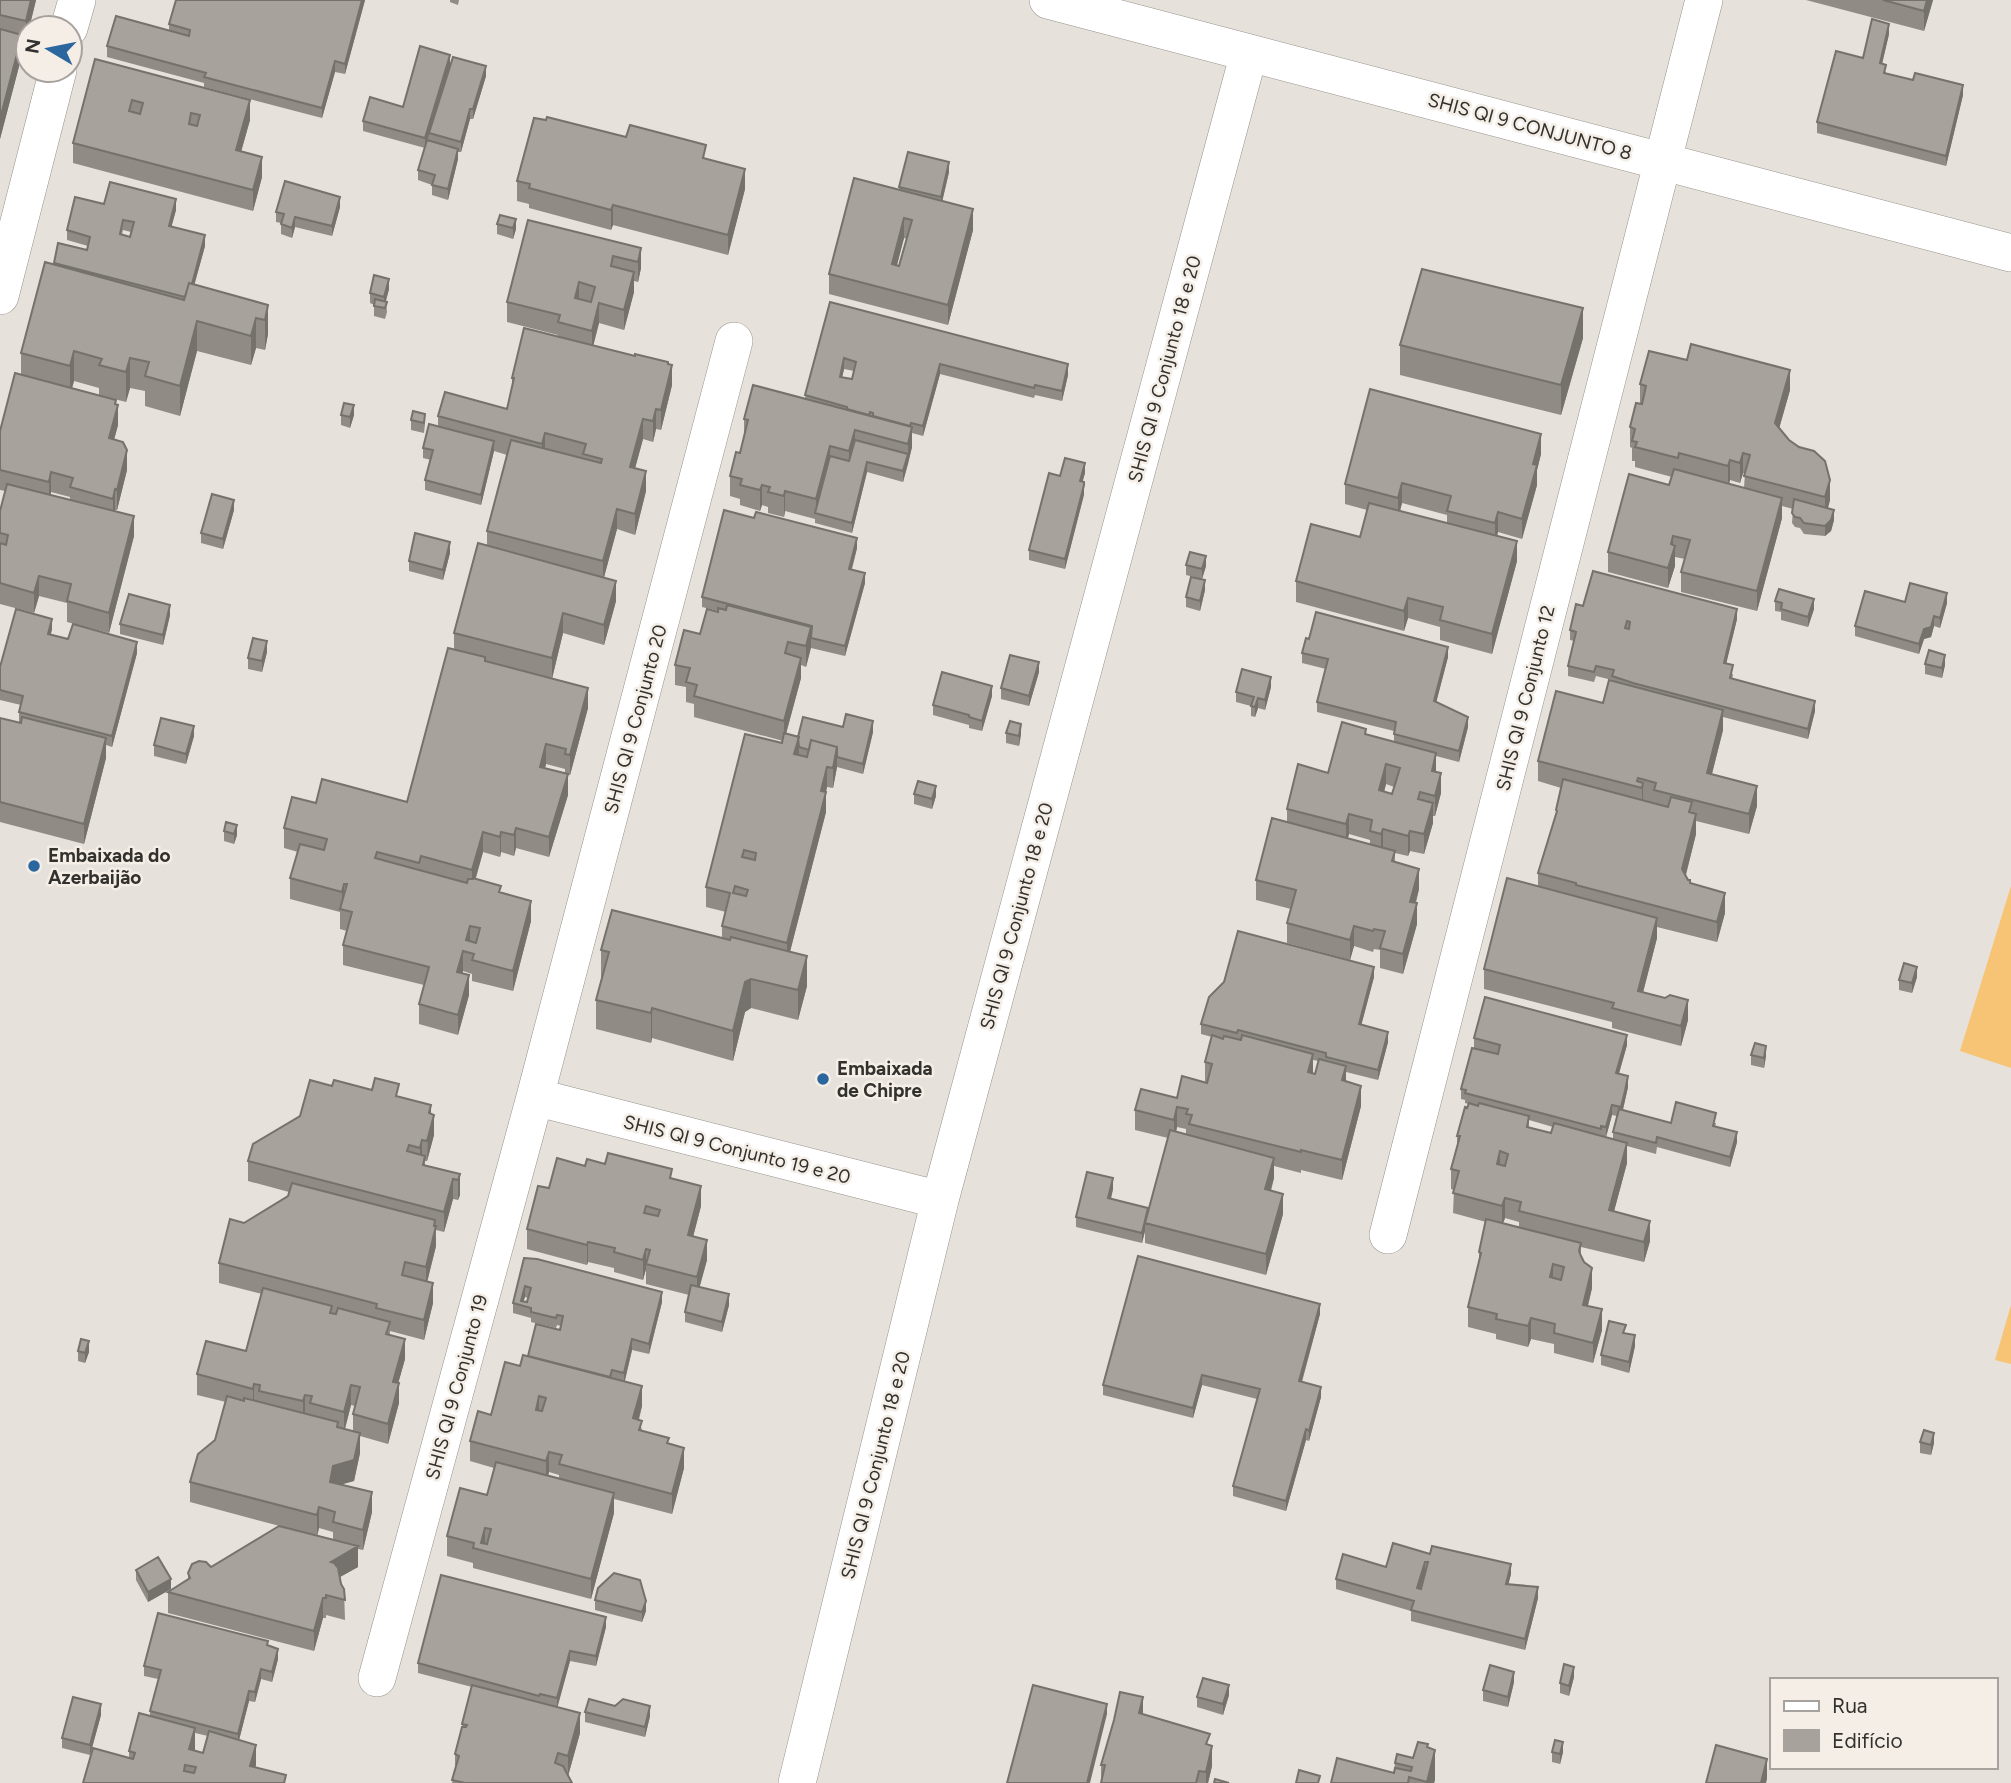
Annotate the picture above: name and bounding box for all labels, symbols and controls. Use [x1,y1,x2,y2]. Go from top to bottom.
north arrow [14,14,84,84]
text: N [20,37,45,55]
street label: SHIS QI 9 CONJUNTO 8 [1425,88,1634,165]
street label: SHIS QI 9 Conjunto 18 e 20 [1123,253,1206,485]
street label: SHIS QI 9 Conjunto 12 [1491,603,1560,793]
street label: SHIS QI 9 Conjunto 20 [599,622,672,816]
street label: SHIS QI 9 Conjunto 18 e 20 [975,800,1058,1032]
place label: Embaixada do Azerbaijão [48,844,170,889]
marker: Embaixada do Azerbaijão [26,858,42,874]
place label: Embaixada de Chipre [837,1057,933,1102]
marker: Embaixada de Chipre [815,1071,831,1087]
street label: SHIS QI 9 Conjunto 19 e 20 [621,1110,853,1189]
street label: SHIS QI 9 Conjunto 19 [421,1292,492,1482]
street label: SHIS QI 9 Conjunto 18 e 20 [836,1349,915,1581]
legend [1770,1678,1997,1769]
text: Rua [1832,1693,1868,1718]
text: Edifício [1832,1728,1903,1753]

